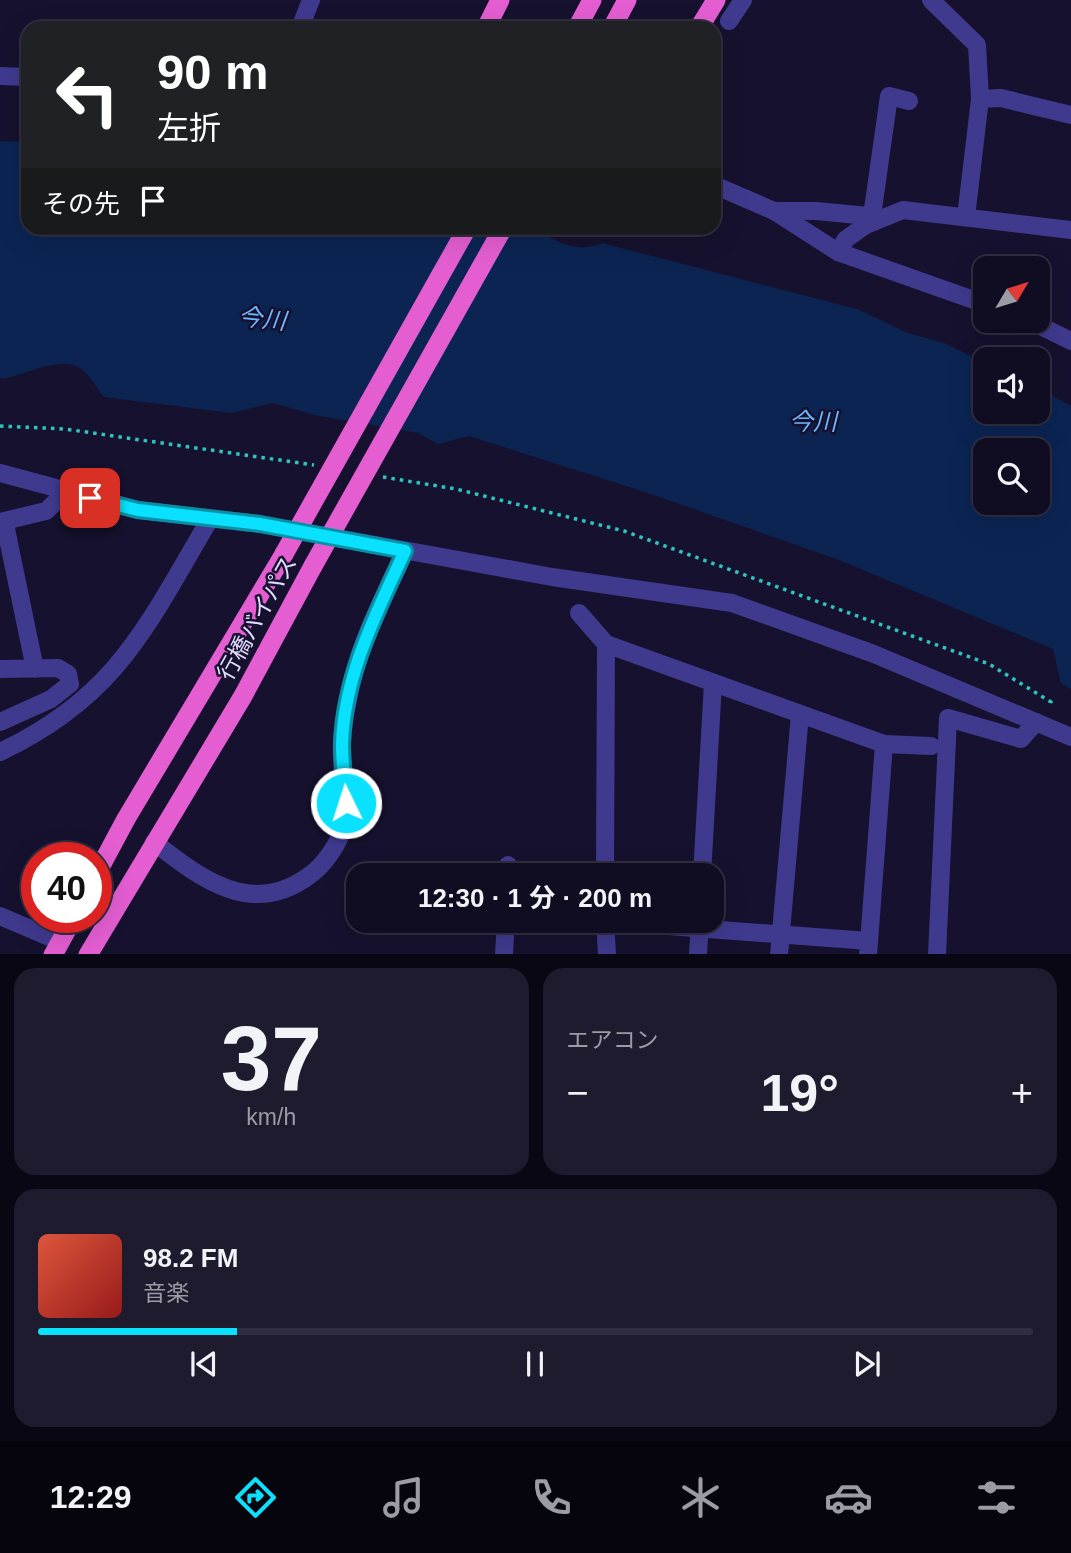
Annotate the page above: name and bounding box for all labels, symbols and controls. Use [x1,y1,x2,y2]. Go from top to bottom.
text: 90 m [157,45,269,99]
icon: left [42,49,133,140]
text: 左折 [157,110,221,146]
icon: arrive [134,182,172,220]
text: その先 [42,189,120,219]
north arrow [973,256,1050,332]
map controls [973,256,1050,515]
water label: 今川 [237,303,290,335]
button: sound [973,347,1050,424]
water label: 今川 [789,408,840,435]
button: search [973,438,1050,515]
pin [60,468,120,528]
icon: arrive [71,479,109,517]
street label: 行橋バイパス [212,552,302,684]
position arrow [309,766,383,840]
speed limit sign: 40 [21,842,112,933]
text: 12:30 · 1 分 · 200 m [418,883,652,913]
text: 37 [221,1008,322,1109]
text: エアコン [567,1027,659,1053]
text: 19° [760,1064,839,1122]
text: − [567,1072,589,1114]
text: + [1011,1072,1033,1114]
text: km/h [246,1104,296,1130]
text: 98.2 FM [143,1243,238,1273]
text: 音楽 [143,1280,189,1306]
icon: previous [185,1345,223,1383]
icon: pause [516,1345,554,1383]
icon: next [848,1345,886,1383]
icon: directions [231,1473,280,1522]
icon: music [379,1473,428,1522]
icon: phone [527,1473,576,1522]
icon: climate [676,1473,725,1522]
icon: car [824,1473,873,1522]
icon: filters [972,1473,1021,1522]
text: 12:29 [50,1479,131,1515]

